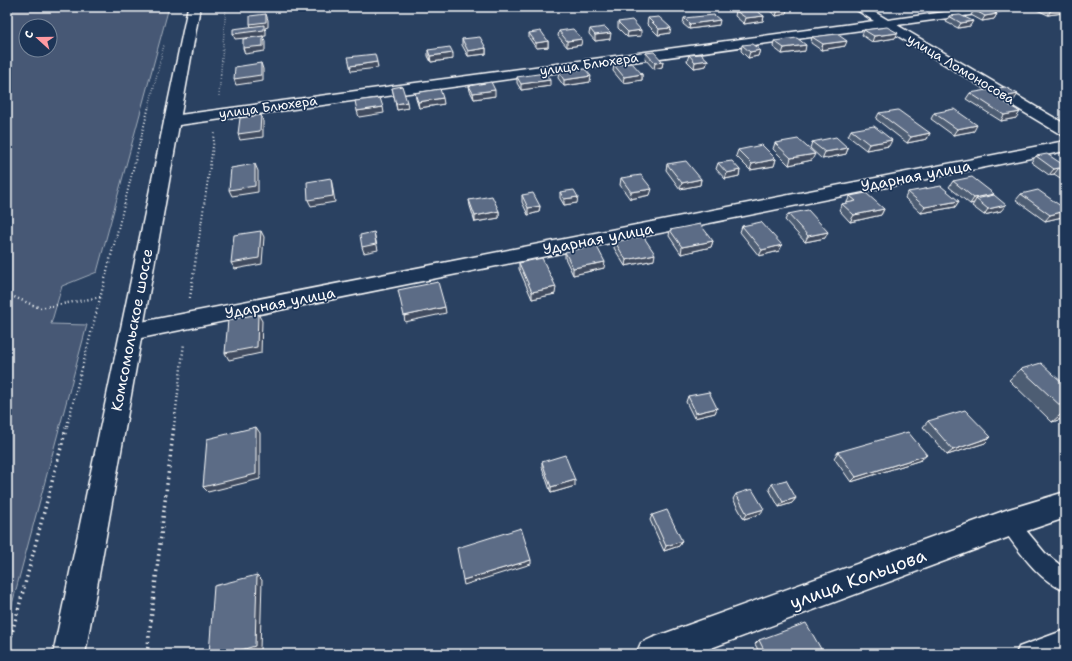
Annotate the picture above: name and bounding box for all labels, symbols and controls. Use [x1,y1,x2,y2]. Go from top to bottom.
north arrow [18,18,58,58]
text: С [21,29,37,40]
street label: улица Ломоносова [904,30,1018,108]
street label: улица Блюхера [539,49,639,79]
street label: улица Блюхера [218,92,318,122]
street label: Ударная улица [859,155,974,197]
street label: Ударная улица [541,218,656,260]
street label: Комсомольское шоссе [106,247,158,413]
street label: Ударная улица [223,282,338,324]
street label: улица Кольцова [786,543,930,615]

